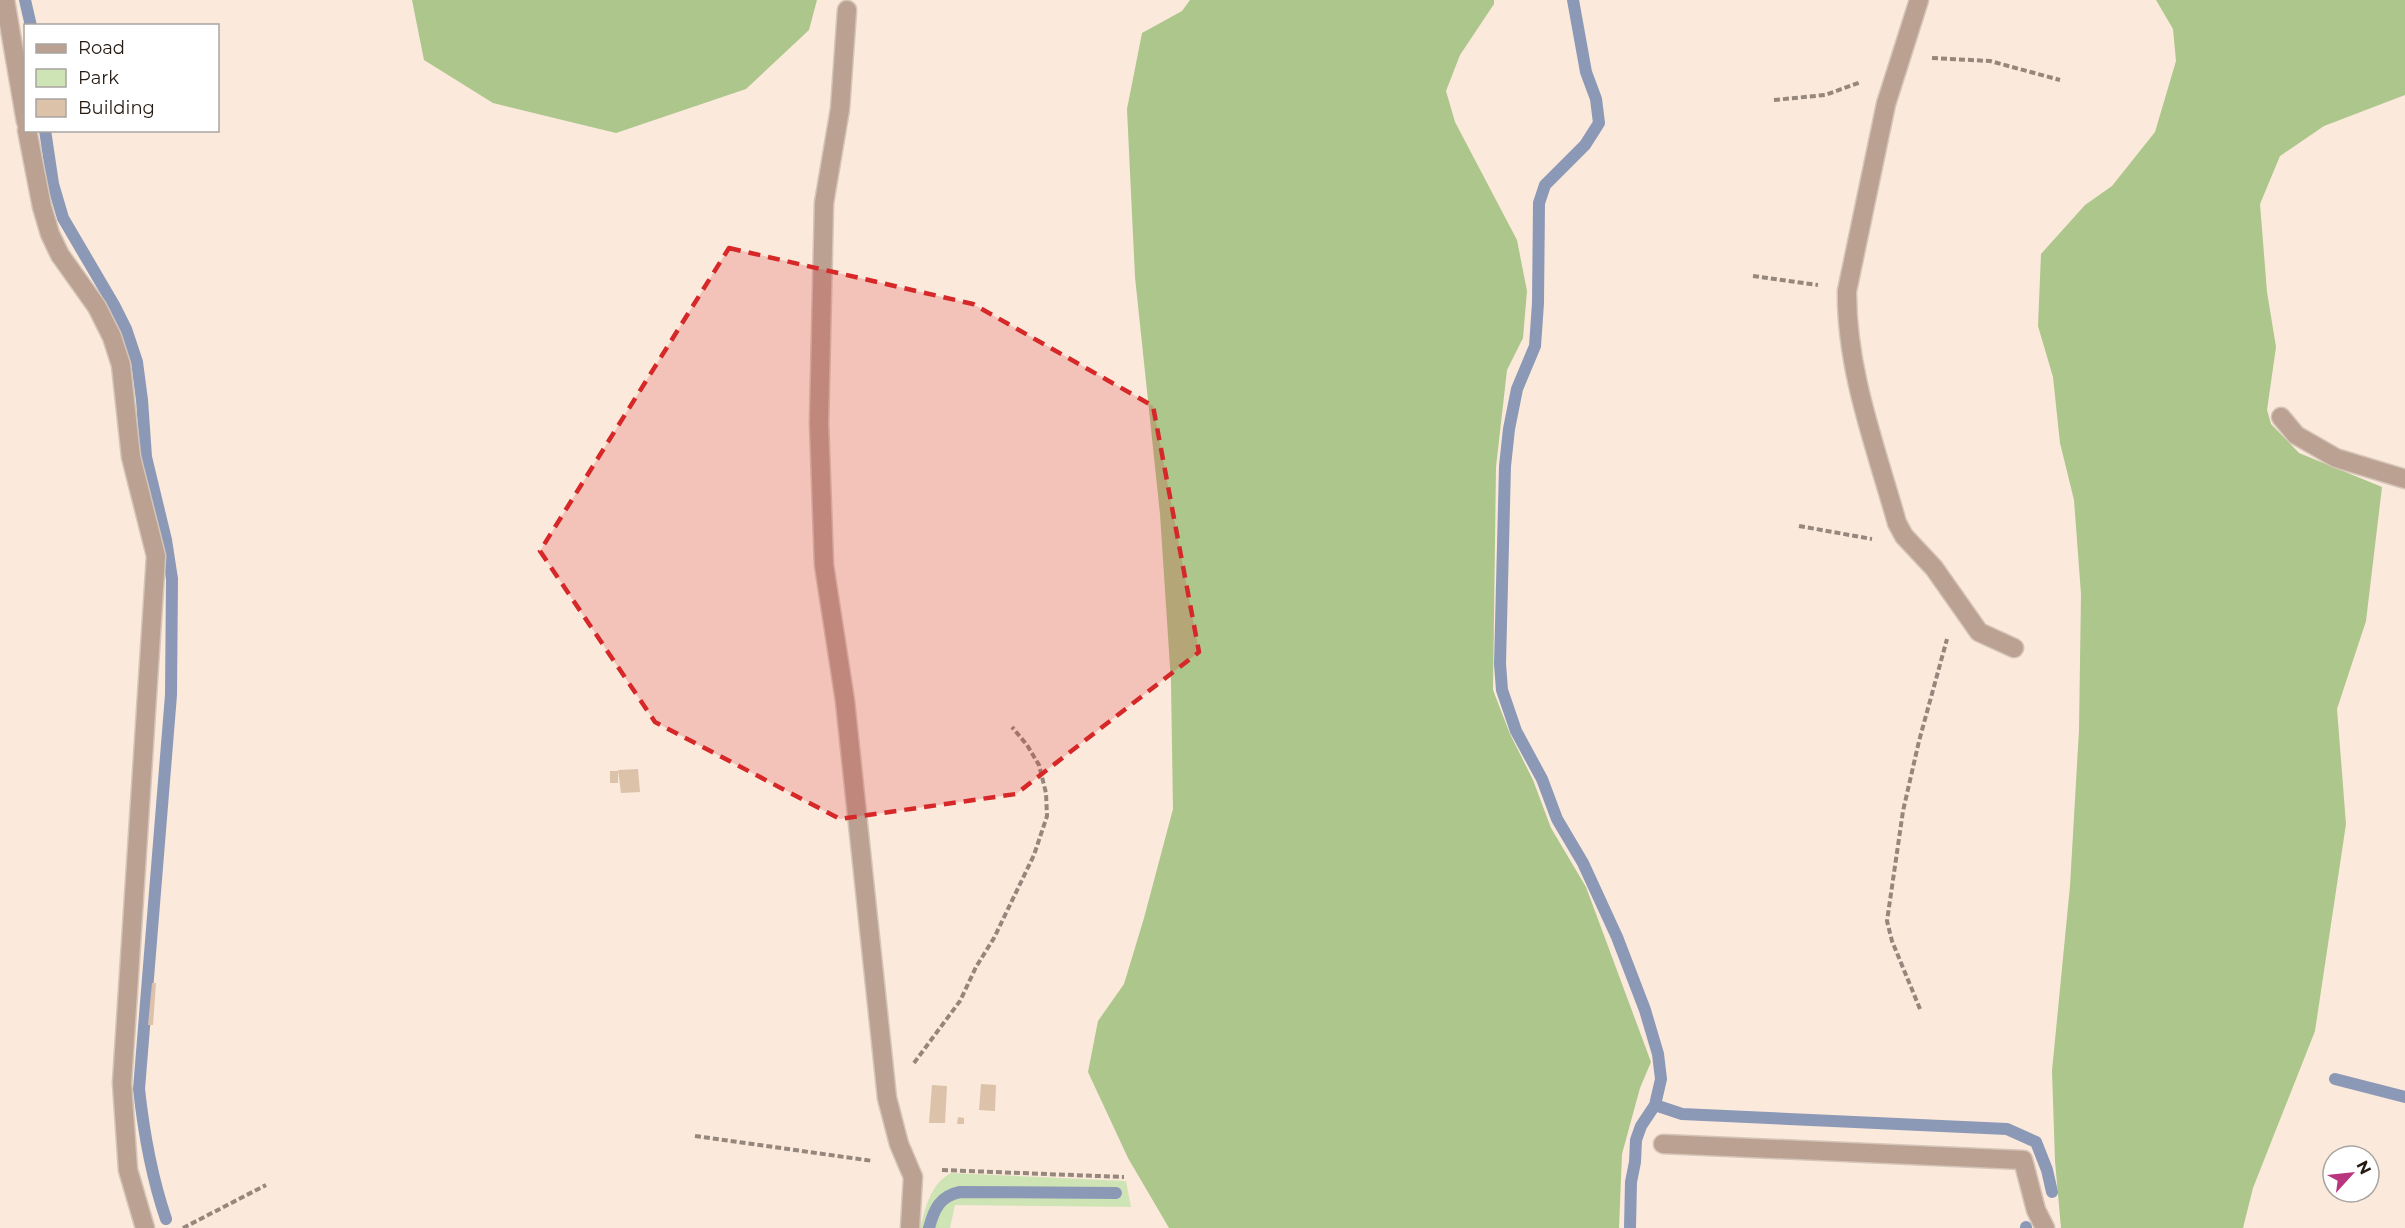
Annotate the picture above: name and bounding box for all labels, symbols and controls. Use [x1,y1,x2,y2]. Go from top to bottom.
legend [24,24,219,132]
text: Road [78,37,125,59]
text: Park [78,67,119,89]
text: Building [78,97,155,119]
north arrow [2321,1144,2381,1204]
text: N [2353,1157,2375,1177]

